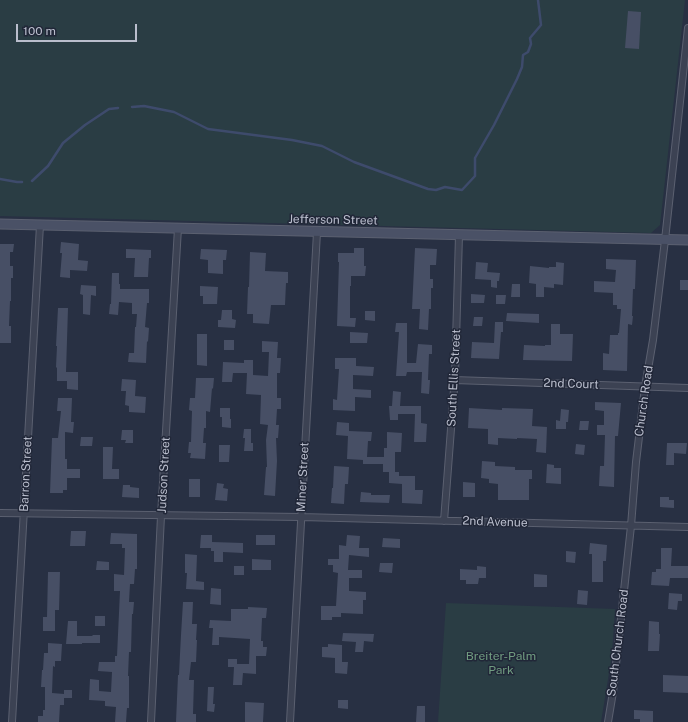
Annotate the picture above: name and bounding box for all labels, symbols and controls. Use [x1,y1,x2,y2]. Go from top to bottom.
scale bar [18,16,139,42]
text: 100 m [23,24,56,38]
street label: Jefferson Street [288,212,378,228]
street label: South Ellis Street [444,329,464,427]
street label: Church Road [632,365,656,437]
street label: 2nd Court [543,376,599,392]
street label: Barron Street [17,436,35,512]
street label: Judson Street [155,436,173,514]
street label: Miner Street [294,442,312,512]
street label: 2nd Avenue [462,514,528,530]
street label: South Church Road [604,589,632,697]
park label: Breiter-Palm Park [466,649,536,677]

